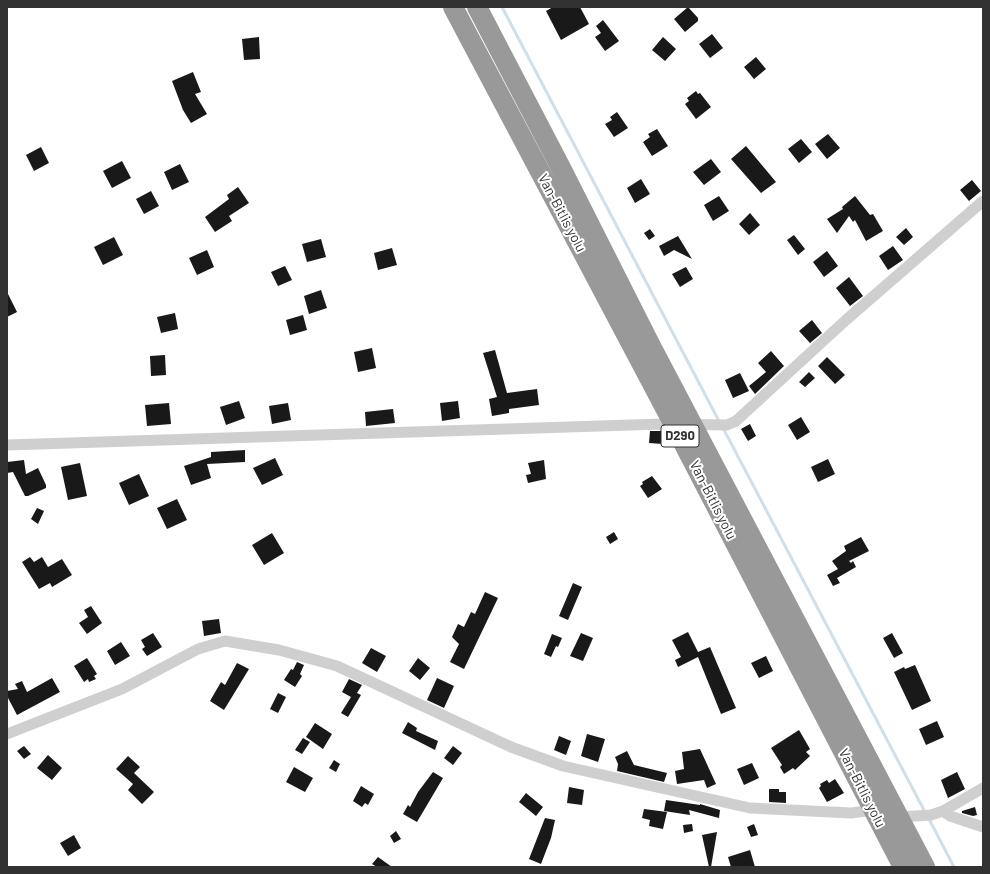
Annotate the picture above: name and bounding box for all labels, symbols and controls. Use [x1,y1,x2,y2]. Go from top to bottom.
street label: Van-Bitlis yolu [534,171,590,255]
road number: D290 [661,425,699,447]
street label: Van-Bitlis yolu [686,458,740,542]
street label: Van-Bitlis yolu [835,746,889,830]

